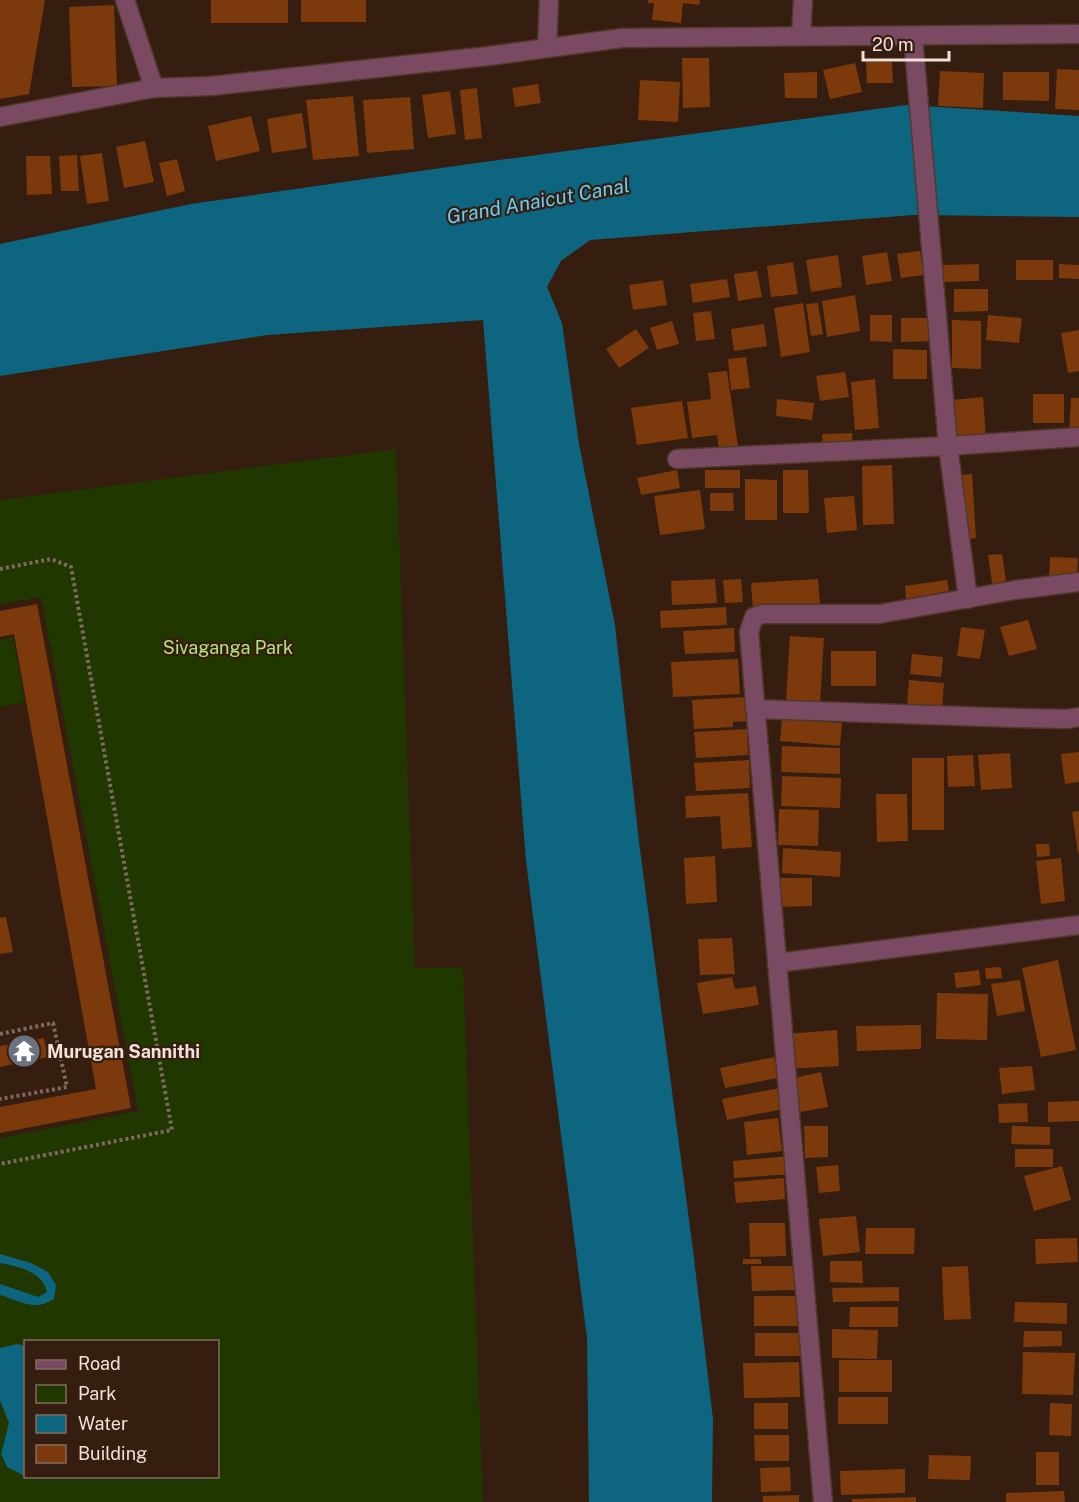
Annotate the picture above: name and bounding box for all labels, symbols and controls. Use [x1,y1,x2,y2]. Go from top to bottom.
scale bar [863,24,948,62]
text: 20 m [872,34,914,55]
water label: Grand Anaicut Canal [445,173,631,229]
park label: Sivaganga Park [163,637,293,658]
temple icon: Murugan Sannithi [6,1033,42,1069]
place label: Murugan Sannithi [47,1041,200,1062]
legend [24,1340,219,1478]
text: Road [78,1353,121,1374]
text: Park [78,1383,116,1404]
text: Water [78,1413,128,1434]
text: Building [78,1443,147,1464]

